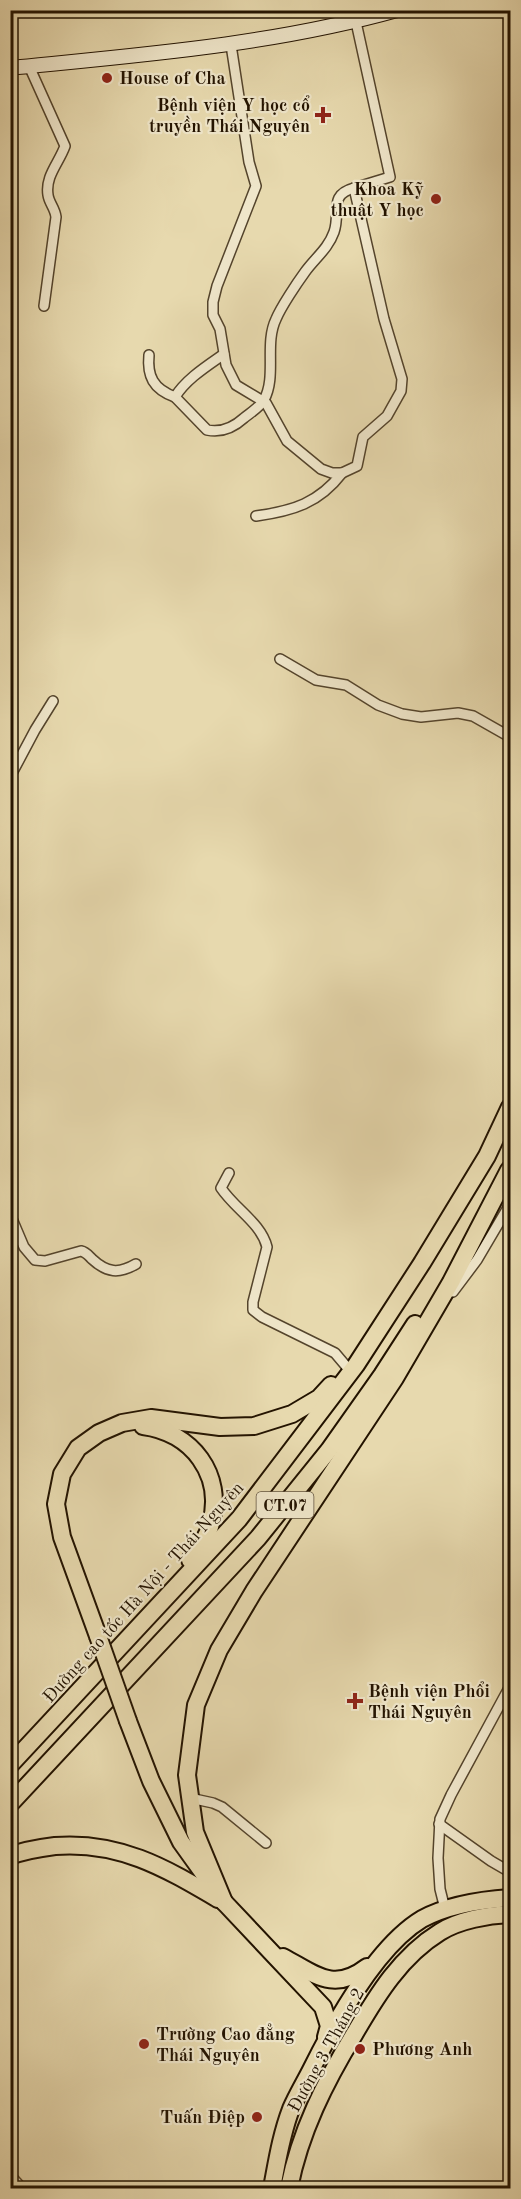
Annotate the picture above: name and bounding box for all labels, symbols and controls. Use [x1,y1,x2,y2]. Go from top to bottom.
place label: House of Cha [119,70,226,88]
marker: House of Cha [100,71,114,85]
place label: Bệnh viện Y học cổ truyền Thái Nguyên [149,95,310,136]
marker: Bệnh viện Y học cổ truyền Thái Nguyên [314,106,332,124]
place label: Khoa Kỹ thuật Y học [331,181,424,220]
marker: Khoa Kỹ thuật Y học [429,192,443,206]
street label: Đường cao tốc Hà Nội - Thái Nguyên [39,1478,248,1706]
road number: CT.07 [256,1492,314,1518]
place label: Bệnh viện Phổi Thái Nguyên [368,1681,490,1722]
marker: Bệnh viện Phổi Thái Nguyên [346,1692,364,1710]
street label: Đường 3 Tháng 2 [285,1985,368,2116]
place label: Trường Cao đẳng Thái Nguyên [156,2023,295,2065]
marker: Trường Cao đẳng Thái Nguyên [137,2037,151,2051]
place label: Phương Anh [372,2041,472,2059]
marker: Phương Anh [353,2042,367,2056]
place label: Tuấn Điệp [160,2108,245,2127]
marker: Tuấn Điệp [250,2110,264,2124]

